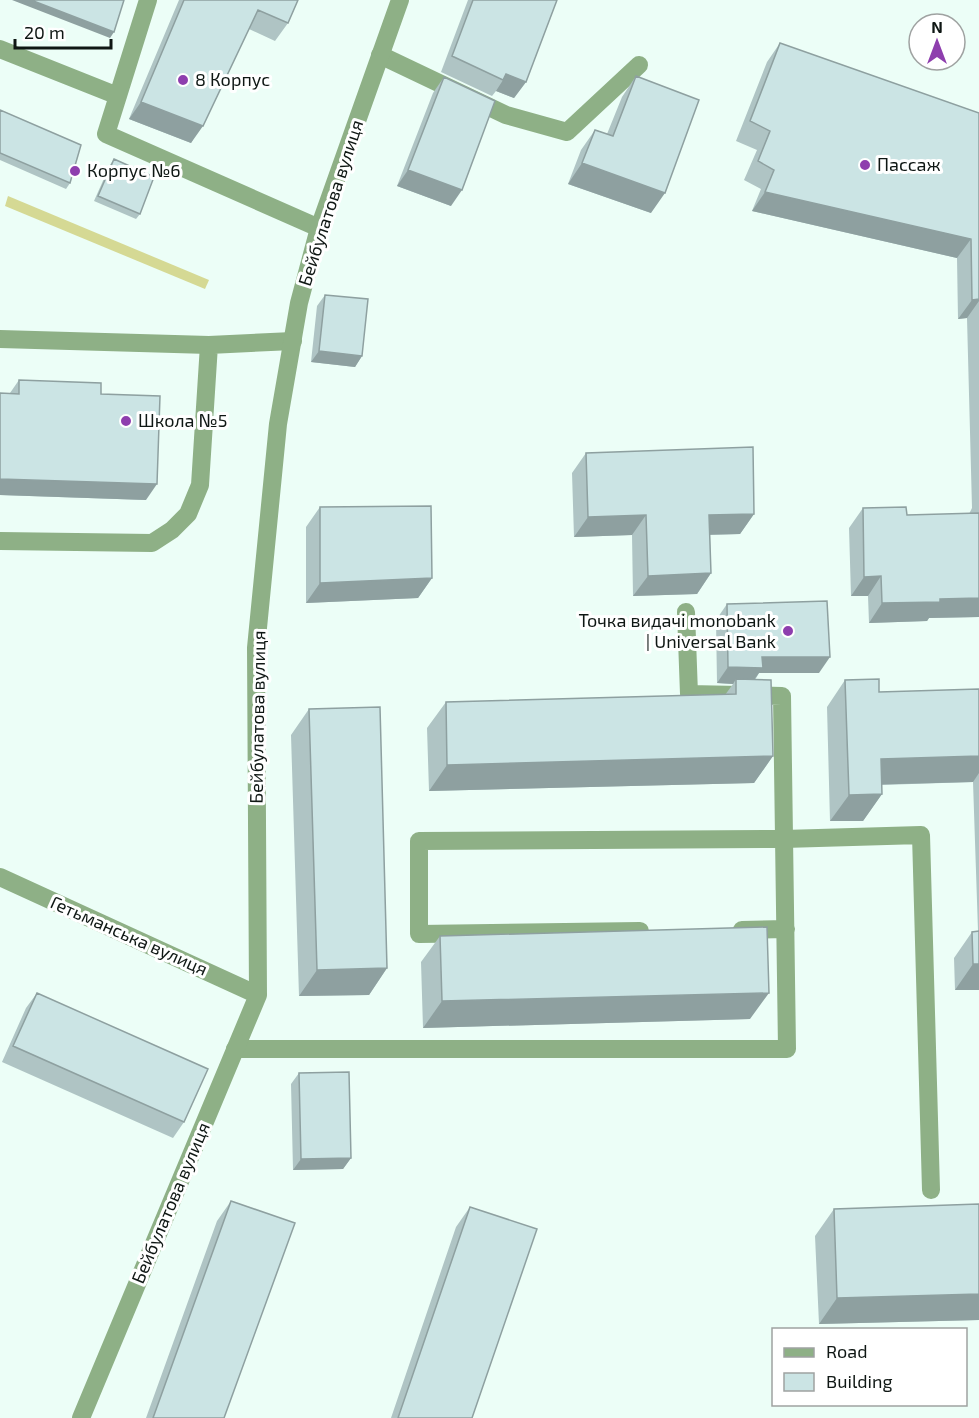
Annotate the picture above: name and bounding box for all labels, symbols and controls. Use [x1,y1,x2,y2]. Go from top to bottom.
scale bar [15,12,111,50]
north arrow [907,12,967,72]
text: N [931,17,943,36]
text: 20 m [24,21,65,43]
place label: 8 Корпус [195,68,270,90]
marker: 8 Корпус [176,73,190,87]
street label: Бейбулатова вулиця [293,117,367,288]
place label: Пассаж [877,153,941,175]
marker: Пассаж [858,158,872,172]
place label: Корпус №6 [87,159,181,181]
marker: Корпус №6 [68,164,82,178]
place label: Школа №5 [138,409,227,431]
marker: Школа №5 [119,414,133,428]
place label: Точка видачі monobank | Universal Bank [579,609,776,652]
marker: Точка видачі monobank | Universal Bank [781,624,795,638]
street label: Бейбулатова вулиця [244,630,270,804]
street label: Гетьманська вулиця [47,891,211,980]
street label: Бейбулатова вулиця [126,1119,214,1287]
legend [772,1328,967,1406]
text: Road [826,1340,867,1362]
text: Building [826,1370,893,1392]

